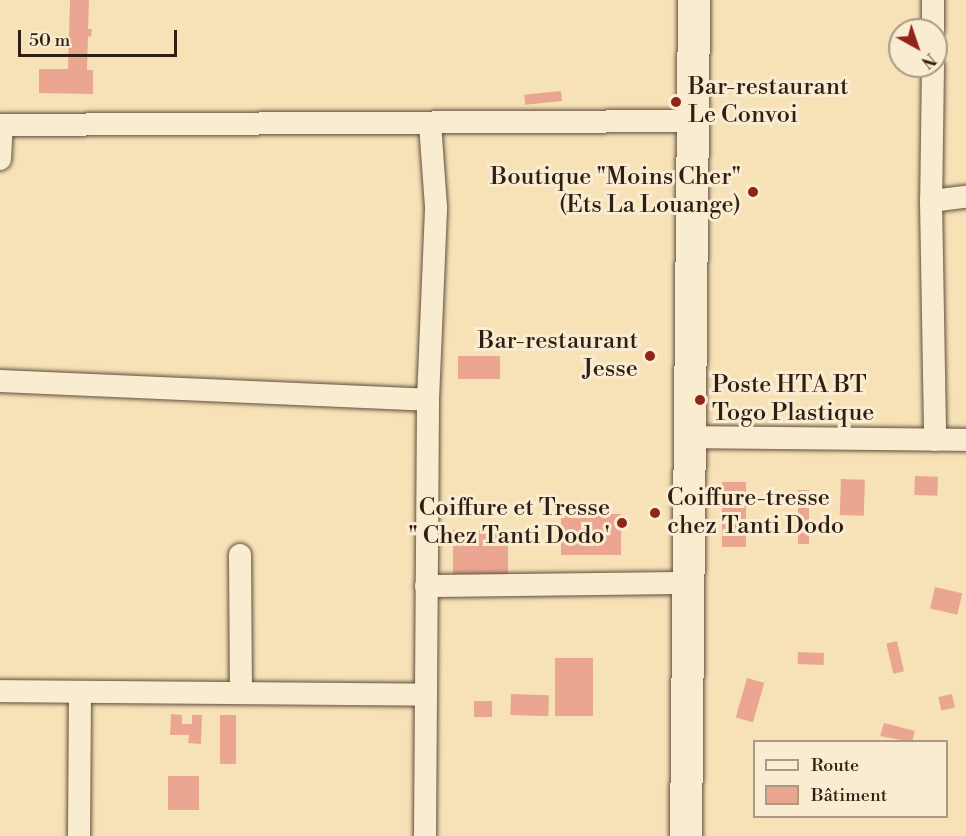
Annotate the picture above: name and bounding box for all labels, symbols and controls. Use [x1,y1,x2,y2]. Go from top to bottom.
scale bar [21,18,180,56]
north arrow [888,18,948,78]
text: 50 m [29,29,70,52]
text: N [917,49,940,72]
place label: Bar-restaurant Le Convoi [688,74,848,130]
marker: Bar-restaurant Le Convoi [669,95,683,109]
place label: Boutique "Moins Cher" (Ets La Louange) [490,164,741,220]
marker: Boutique "Moins Cher" (Ets La Louange) [746,185,760,199]
place label: Bar-restaurant Jesse [478,328,638,384]
marker: Bar-restaurant Jesse [643,349,657,363]
place label: Poste HTA BT Togo Plastique [712,372,874,428]
marker: Poste HTA BT Togo Plastique [693,393,707,407]
place label: Coiffure-tresse chez Tanti Dodo [667,485,844,541]
place label: Coiffure et Tresse " Chez Tanti Dodo' [408,495,610,551]
marker: Coiffure-tresse chez Tanti Dodo [648,506,662,520]
marker: Coiffure et Tresse " Chez Tanti Dodo' [615,516,629,530]
legend [753,740,948,818]
text: Route [811,754,859,777]
text: Bâtiment [811,784,887,807]

